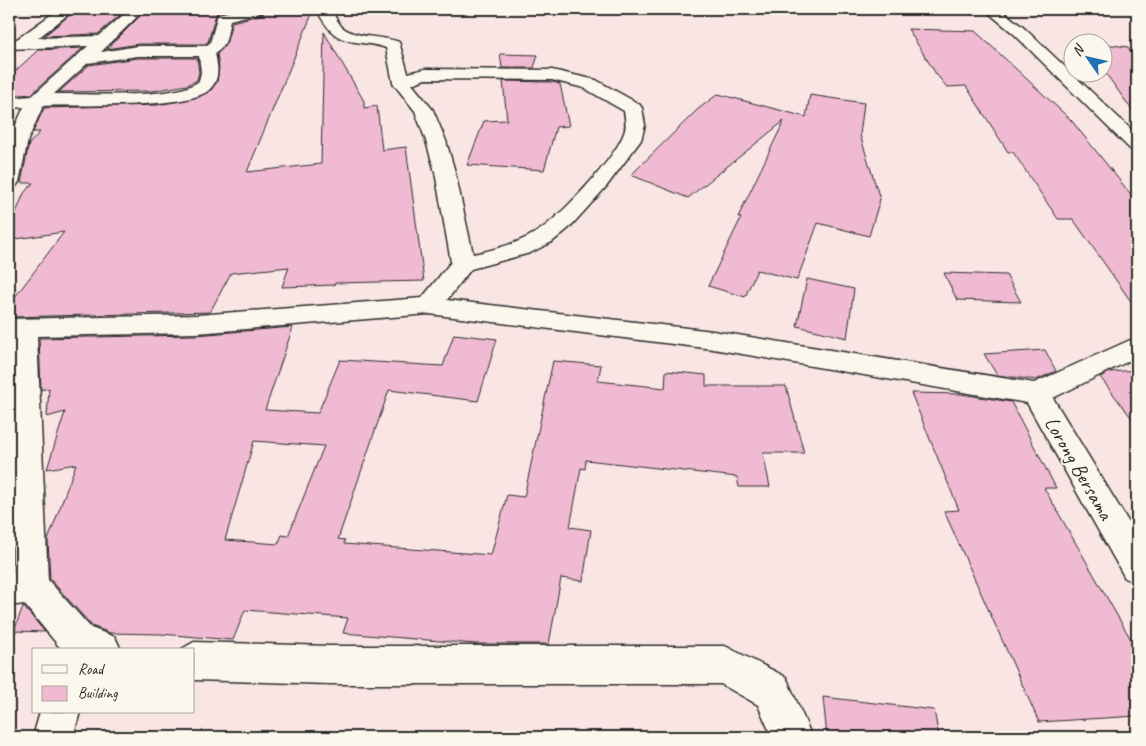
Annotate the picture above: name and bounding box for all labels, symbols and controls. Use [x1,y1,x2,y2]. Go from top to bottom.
north arrow [1064,32,1114,82]
text: N [1068,41,1088,59]
street label: Lorong Bersama [1039,412,1120,526]
legend [32,648,195,714]
text: Road [78,660,105,679]
text: Building [78,684,118,703]

